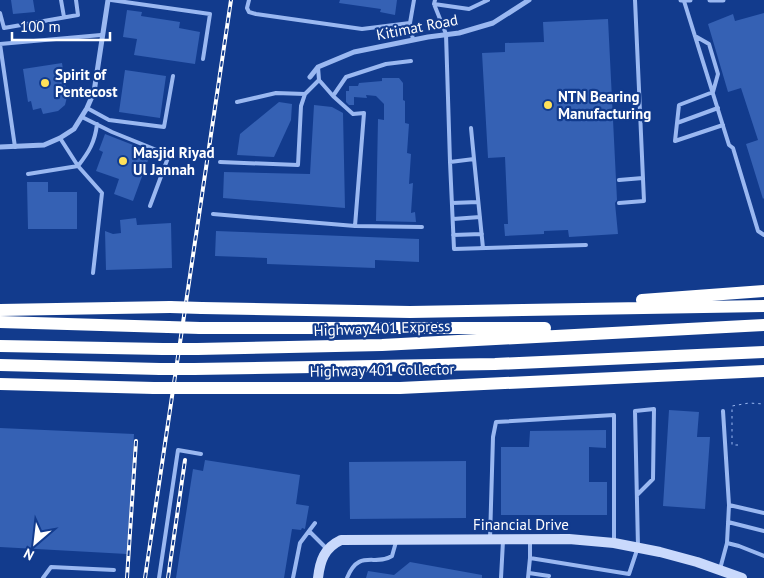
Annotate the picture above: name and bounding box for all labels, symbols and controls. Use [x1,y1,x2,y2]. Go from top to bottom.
scale bar [12,10,110,42]
street label: Kitimat Road [375,10,459,44]
text: 100 m [20,17,61,36]
place label: Spirit of Pentecost [55,65,118,101]
marker: Spirit of Pentecost [39,77,51,89]
place label: NTN Bearing Manufacturing [558,87,651,123]
marker: NTN Bearing Manufacturing [542,99,554,111]
place label: Masjid Riyad Ul Jannah [133,143,214,179]
marker: Masjid Riyad Ul Jannah [117,155,129,167]
street label: Highway 401 Express [313,316,451,340]
street label: Highway 401 Collector [309,359,455,381]
street label: Financial Drive [473,515,569,534]
north arrow [10,518,60,568]
text: N [21,544,37,565]

